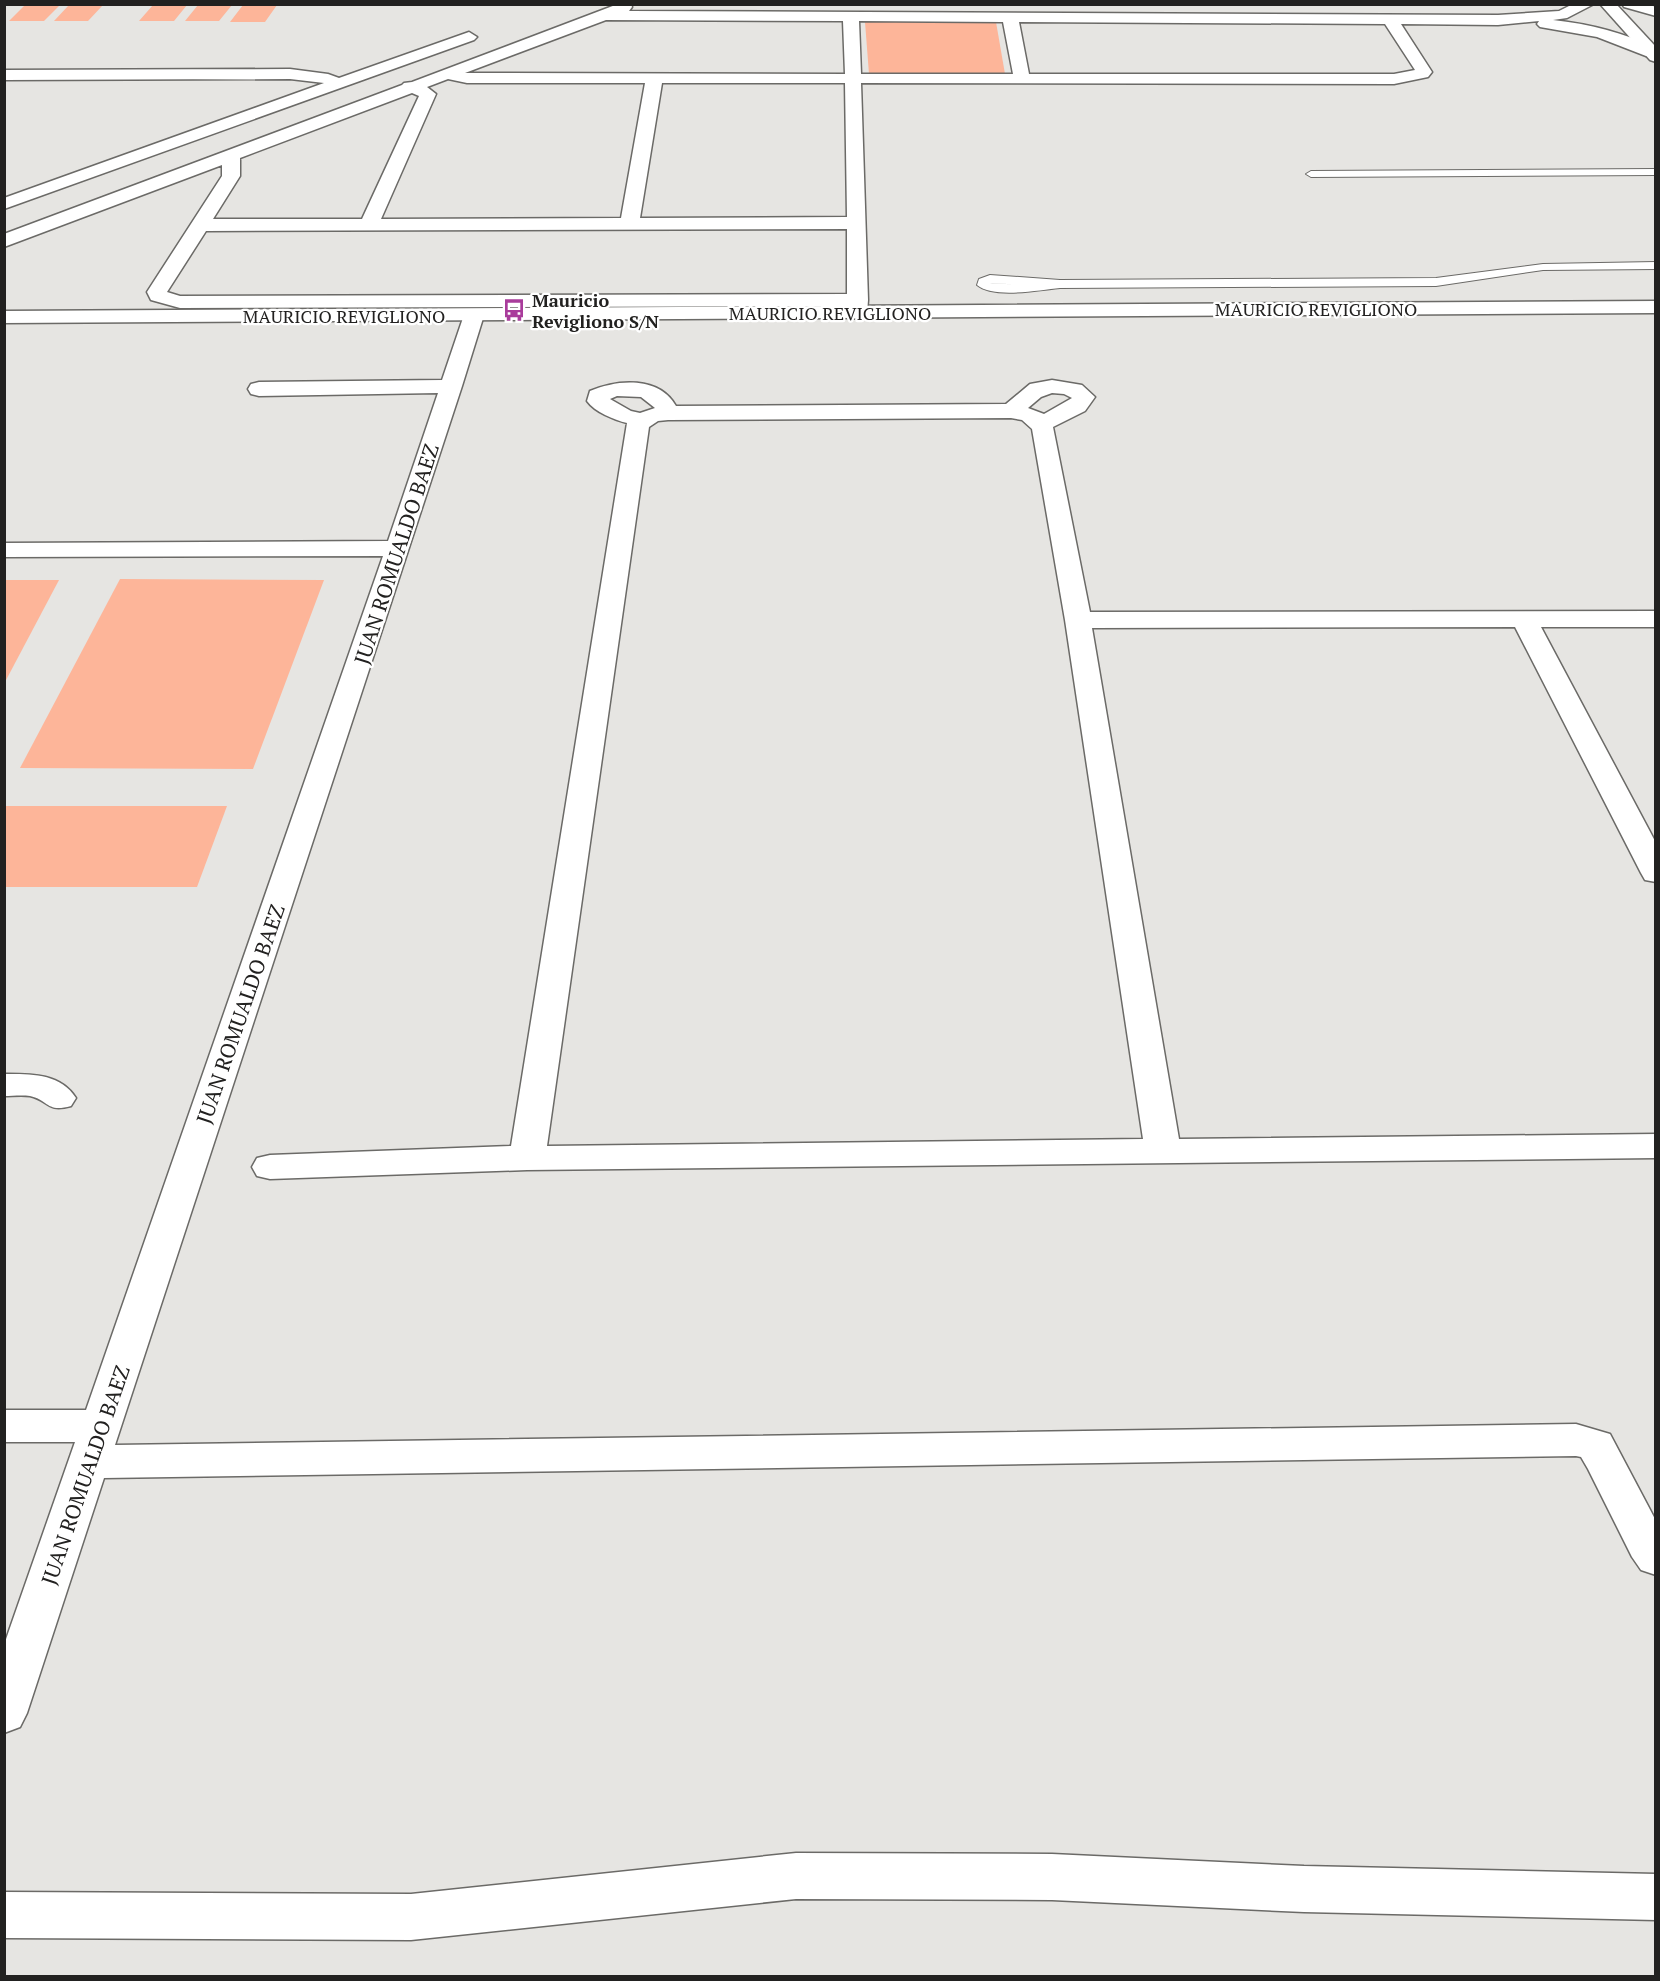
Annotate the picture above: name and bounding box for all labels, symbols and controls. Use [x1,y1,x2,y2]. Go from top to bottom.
place label: Mauricio Revigliono S/N [532,288,659,333]
bus stop icon: Mauricio Revigliono S/N [501,297,527,323]
street label: MAURICIO REVIGLIONO [1215,297,1417,321]
street label: MAURICIO REVIGLIONO [729,301,931,325]
street label: MAURICIO REVIGLIONO [243,304,445,328]
street label: JUAN ROMUALDO BAEZ [347,440,445,668]
street label: JUAN ROMUALDO BAEZ [189,901,291,1127]
street label: JUAN ROMUALDO BAEZ [34,1362,136,1588]

